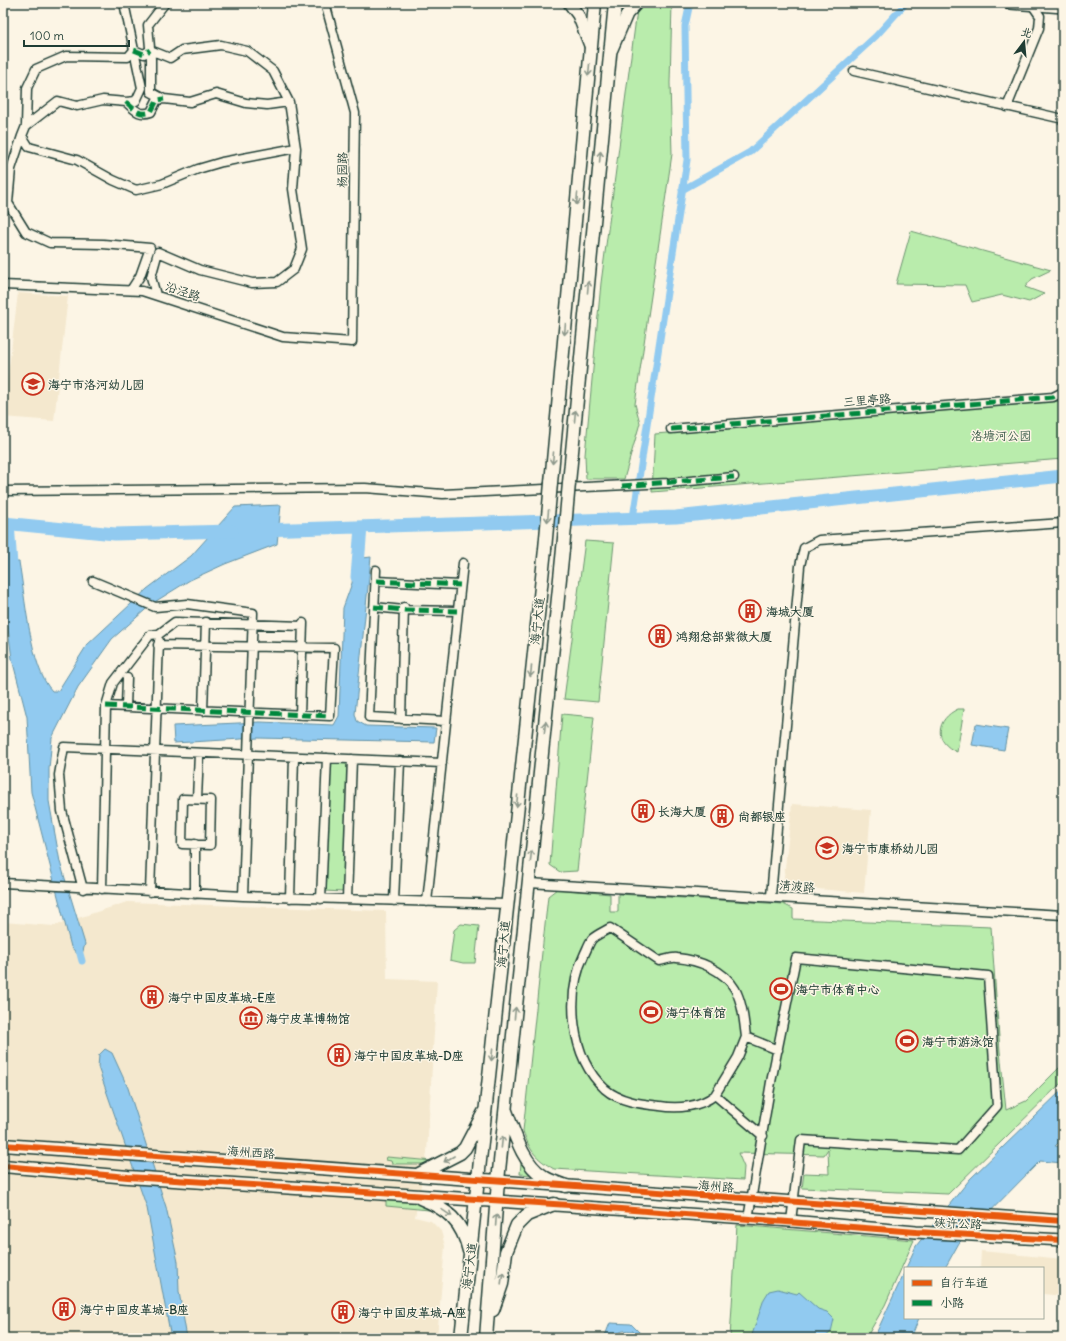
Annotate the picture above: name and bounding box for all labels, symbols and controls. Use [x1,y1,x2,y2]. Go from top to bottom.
scale bar [24,22,129,48]
north arrow [1004,22,1044,62]
text: 北 [1020,24,1034,41]
text: 100 m [30,28,64,43]
one-way arrow [585,63,592,76]
one-way arrow [596,151,604,164]
street label: 杨园路 [334,152,350,188]
one-way arrow [573,192,580,205]
street label: 沿泾路 [164,278,202,304]
one-way arrow [584,281,591,294]
one-way arrow [561,322,568,335]
school or university icon: 海宁市洛河幼儿园 [20,371,46,397]
place label: 海宁市洛河幼儿园 [48,377,144,392]
street label: 三里亭路 [842,390,892,410]
one-way arrow [572,410,579,423]
park label: 洛塘河公园 [971,428,1031,443]
one-way arrow [549,451,557,464]
one-way arrow [544,509,551,522]
street label: 海宁大道 [527,596,547,646]
building icon: 海城大厦 [737,598,763,624]
place label: 海城大厦 [766,604,814,619]
building icon: 鸿翔总部紫微大厦 [647,623,673,649]
place label: 鸿翔总部紫微大厦 [676,629,772,644]
one-way arrow [528,664,535,677]
one-way arrow [541,721,548,734]
one-way arrow [514,794,521,807]
building icon: 长海大厦 [630,798,656,824]
building icon: 尚都银座 [709,803,735,829]
place label: 长海大厦 [658,804,706,819]
place label: 尚都银座 [738,809,786,824]
school or university icon: 海宁市康桥幼儿园 [814,835,840,861]
place label: 海宁市康桥幼儿园 [842,841,938,856]
one-way arrow [528,850,535,863]
street label: 清波路 [779,877,815,895]
street label: 海宁大道 [493,919,513,969]
sports icon: 海宁市体育中心 [768,976,794,1002]
place label: 海宁市体育中心 [796,982,880,997]
building icon: 海宁中国皮革城-E座 [139,984,165,1010]
place label: 海宁中国皮革城-E座 [168,990,276,1005]
sports icon: 海宁体育馆 [638,999,664,1025]
museum icon: 海宁皮革博物馆 [238,1005,264,1031]
place label: 海宁体育馆 [666,1005,726,1020]
one-way arrow [511,1007,519,1020]
place label: 海宁皮革博物馆 [266,1011,350,1026]
sports icon: 海宁市游泳馆 [894,1028,920,1054]
place label: 海宁市游泳馆 [922,1034,994,1049]
building icon: 海宁中国皮革城-D座 [326,1042,352,1068]
place label: 海宁中国皮革城-D座 [354,1048,464,1063]
one-way arrow [489,1048,496,1061]
one-way arrow [498,1136,506,1149]
street label: 海州西路 [227,1143,275,1161]
one-way arrow [443,1156,455,1164]
street label: 海州路 [698,1177,734,1195]
one-way arrow [441,1209,452,1217]
one-way arrow [492,1214,500,1227]
street label: 硖许公路 [934,1214,982,1232]
street label: 海宁大道 [459,1241,479,1291]
legend [904,1267,1044,1319]
one-way arrow [498,1272,506,1285]
text: 自行车道 [940,1275,988,1290]
text: 小路 [940,1295,964,1310]
building icon: 海宁中国皮革城-B座 [51,1296,77,1322]
building icon: 海宁中国皮革城-A座 [330,1299,356,1325]
place label: 海宁中国皮革城-B座 [80,1302,189,1317]
place label: 海宁中国皮革城-A座 [358,1305,467,1320]

